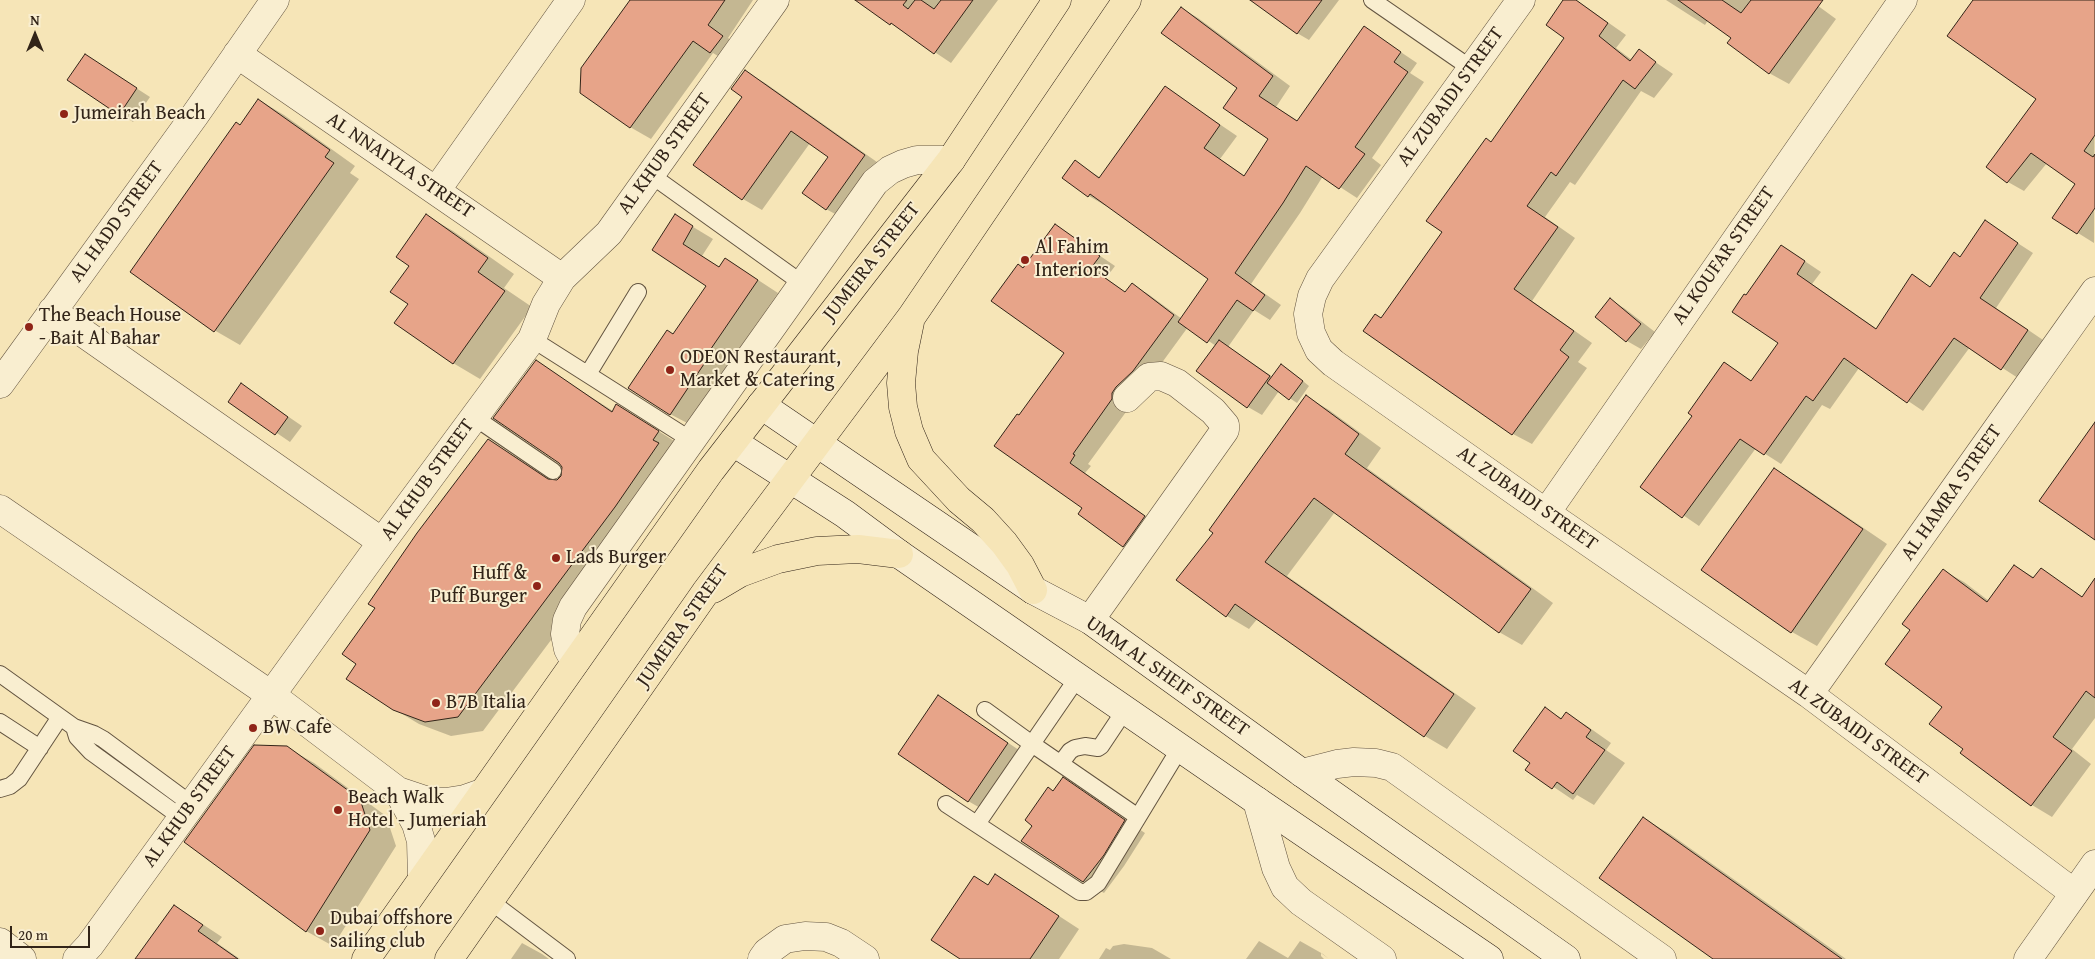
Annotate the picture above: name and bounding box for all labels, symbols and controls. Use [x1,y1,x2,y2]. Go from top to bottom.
north arrow [10,10,60,60]
text: N [30,10,40,30]
street label: AL ZUBAIDI STREET [1392,23,1510,171]
street label: AL KHUB STREET [613,89,717,219]
place label: Jumeirah Beach [74,102,206,126]
marker: Jumeirah Beach [58,108,70,120]
street label: AL NNAIYLA STREET [322,108,478,224]
street label: AL HADD STREET [65,157,169,287]
street label: AL KOUFAR STREET [1667,182,1781,330]
street label: JUMEIRA STREET [818,198,926,326]
place label: Al Fahim Interiors [1035,236,1109,283]
marker: Al Fahim Interiors [1019,254,1031,266]
place label: The Beach House - Bait Al Bahar [39,304,181,351]
marker: The Beach House - Bait Al Bahar [23,321,35,333]
place label: ODEON Restaurant, Market & Catering [680,346,841,393]
marker: ODEON Restaurant, Market & Catering [664,364,676,376]
street label: AL KHUB STREET [376,415,480,545]
street label: AL HAMRA STREET [1896,421,2008,565]
street label: AL ZUBAIDI STREET [1452,441,1602,557]
place label: Lads Burger [566,546,666,570]
marker: Lads Burger [550,552,562,564]
street label: JUMEIRA STREET [632,560,734,692]
place label: Huff & Puff Burger [430,562,527,609]
marker: Huff & Puff Burger [531,580,543,592]
street label: UMM AL SHEIF STREET [1081,612,1253,742]
street label: AL ZUBAIDI STREET [1784,673,1932,791]
place label: B7B Italia [446,691,526,715]
marker: B7B Italia [430,697,442,709]
place label: BW Cafe [263,716,332,740]
marker: BW Cafe [247,722,259,734]
street label: AL KHUB STREET [138,742,242,872]
place label: Beach Walk Hotel - Jumeriah [348,786,487,833]
marker: Beach Walk Hotel - Jumeriah [332,804,344,816]
place label: Dubai offshore sailing club [330,907,453,954]
scale bar [12,916,92,948]
text: 20 m [18,924,48,945]
marker: Dubai offshore sailing club [314,925,326,937]

